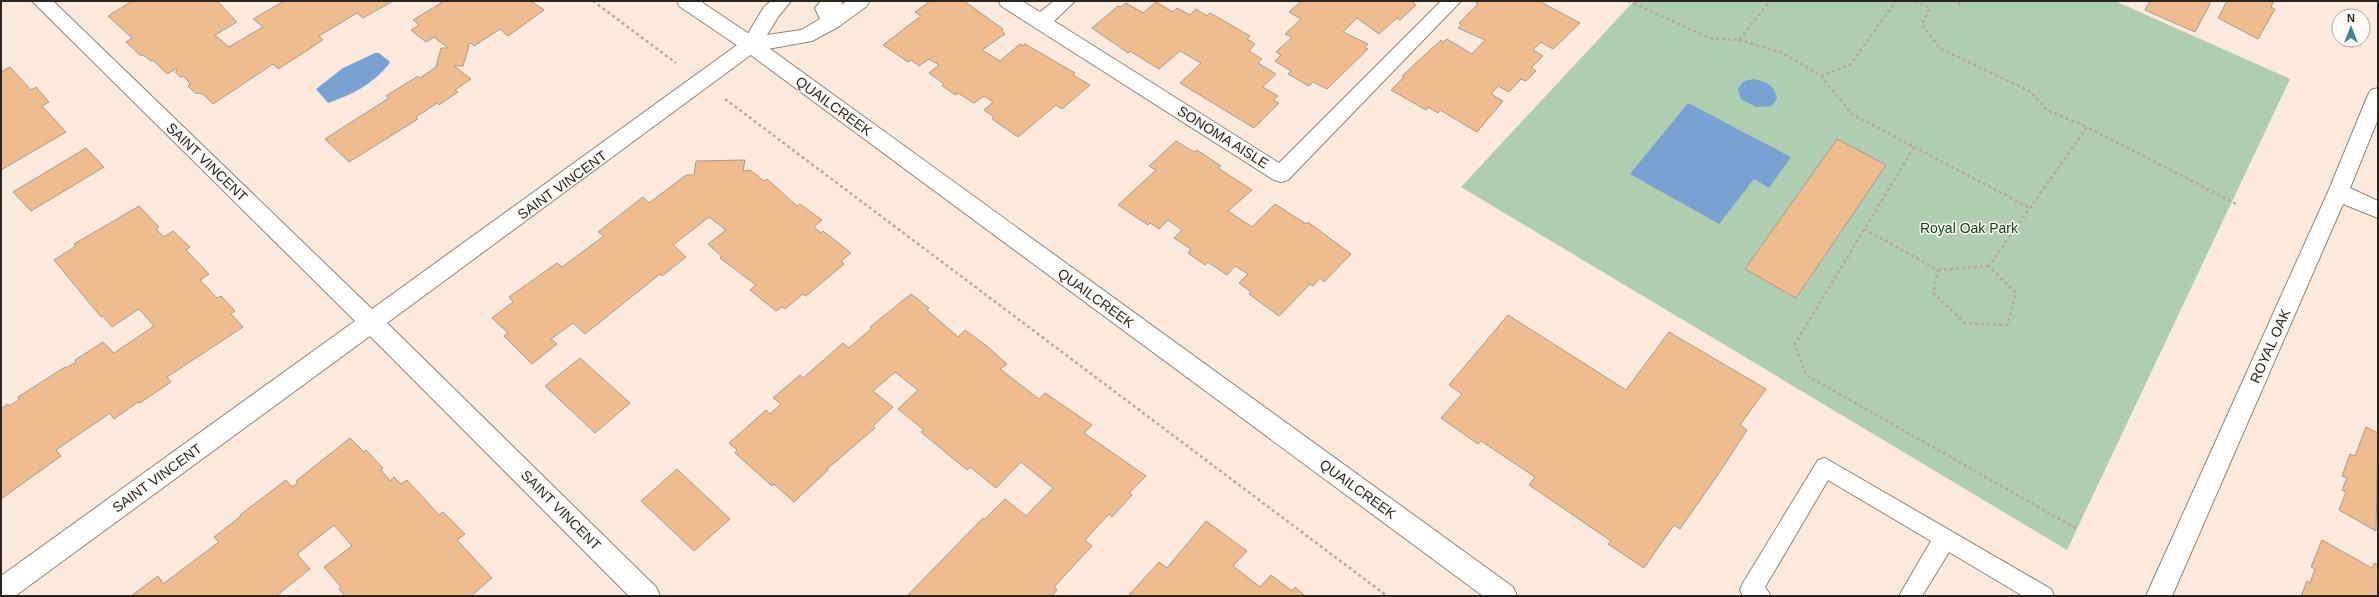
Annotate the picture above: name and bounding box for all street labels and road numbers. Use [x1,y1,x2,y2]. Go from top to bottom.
street label: QUAILCREEK [793,73,876,139]
street label: SONOMA AISLE [1175,103,1271,171]
street label: SAINT VINCENT [163,119,251,205]
street label: SAINT VINCENT [514,147,610,223]
street label: QUAILCREEK [1055,265,1138,331]
street label: ROYAL OAK [2247,306,2294,386]
street label: SAINT VINCENT [109,440,205,516]
street label: QUAILCREEK [1317,456,1400,522]
street label: SAINT VINCENT [518,467,605,554]

